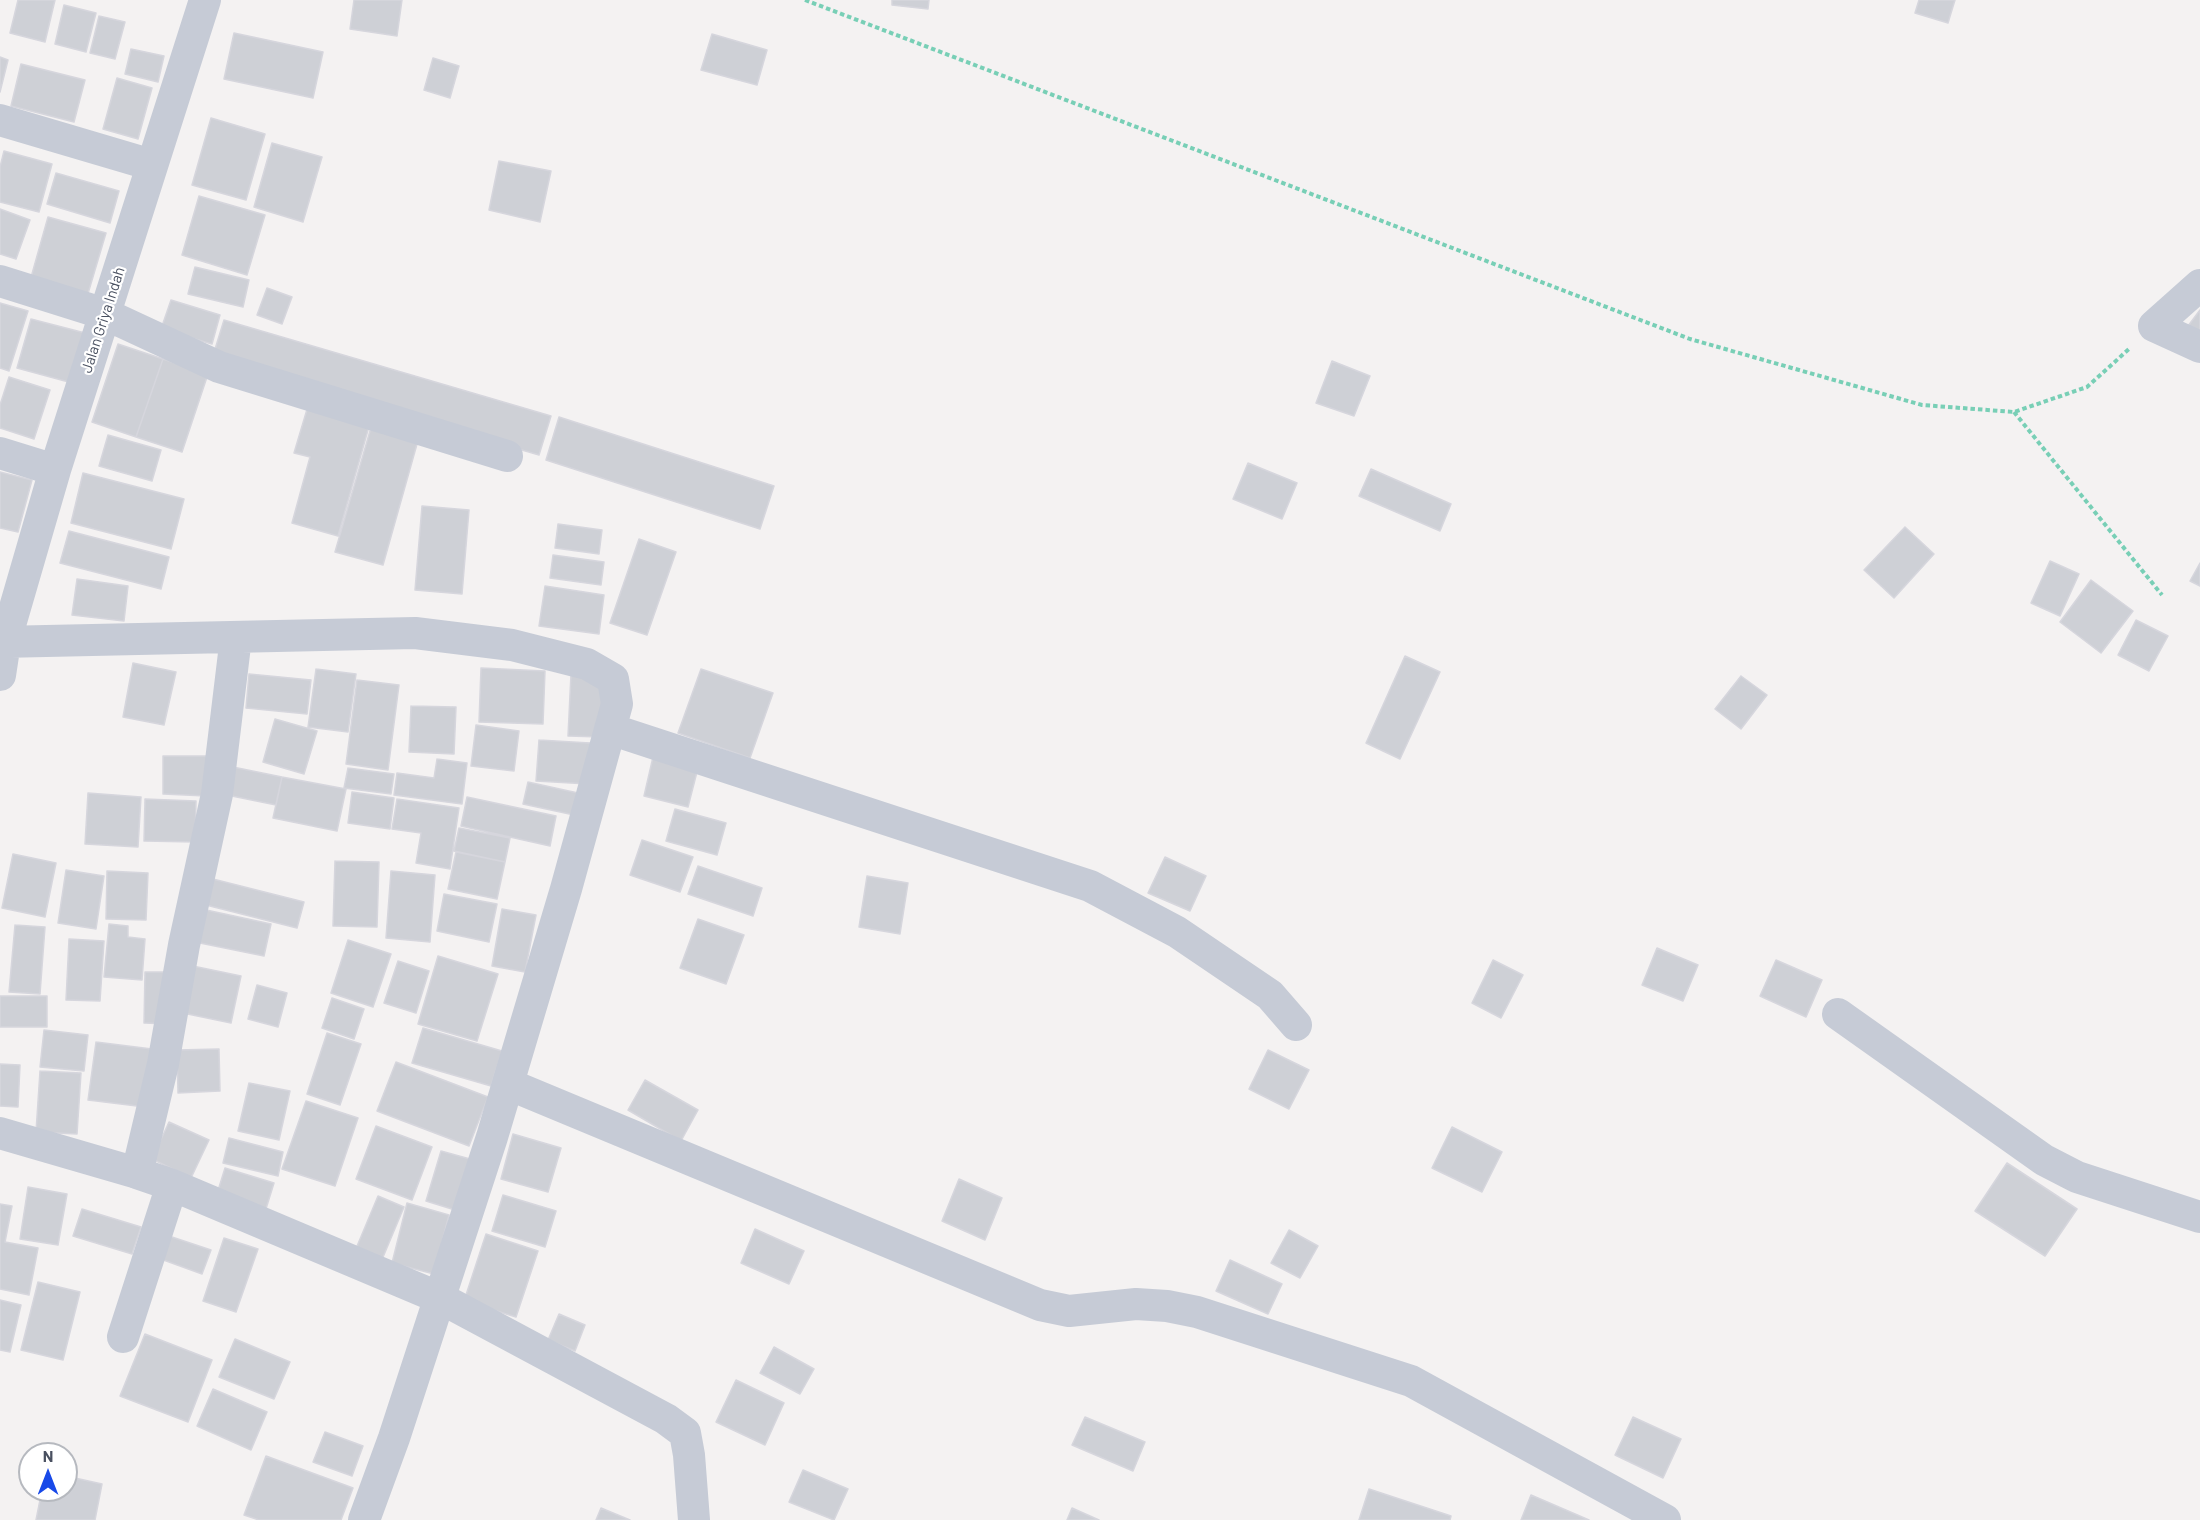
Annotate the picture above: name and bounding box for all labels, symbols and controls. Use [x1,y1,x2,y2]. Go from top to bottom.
street label: Jalan Griya Indah [77,265,129,375]
north arrow [18,1442,78,1502]
text: N [43,1446,53,1465]

